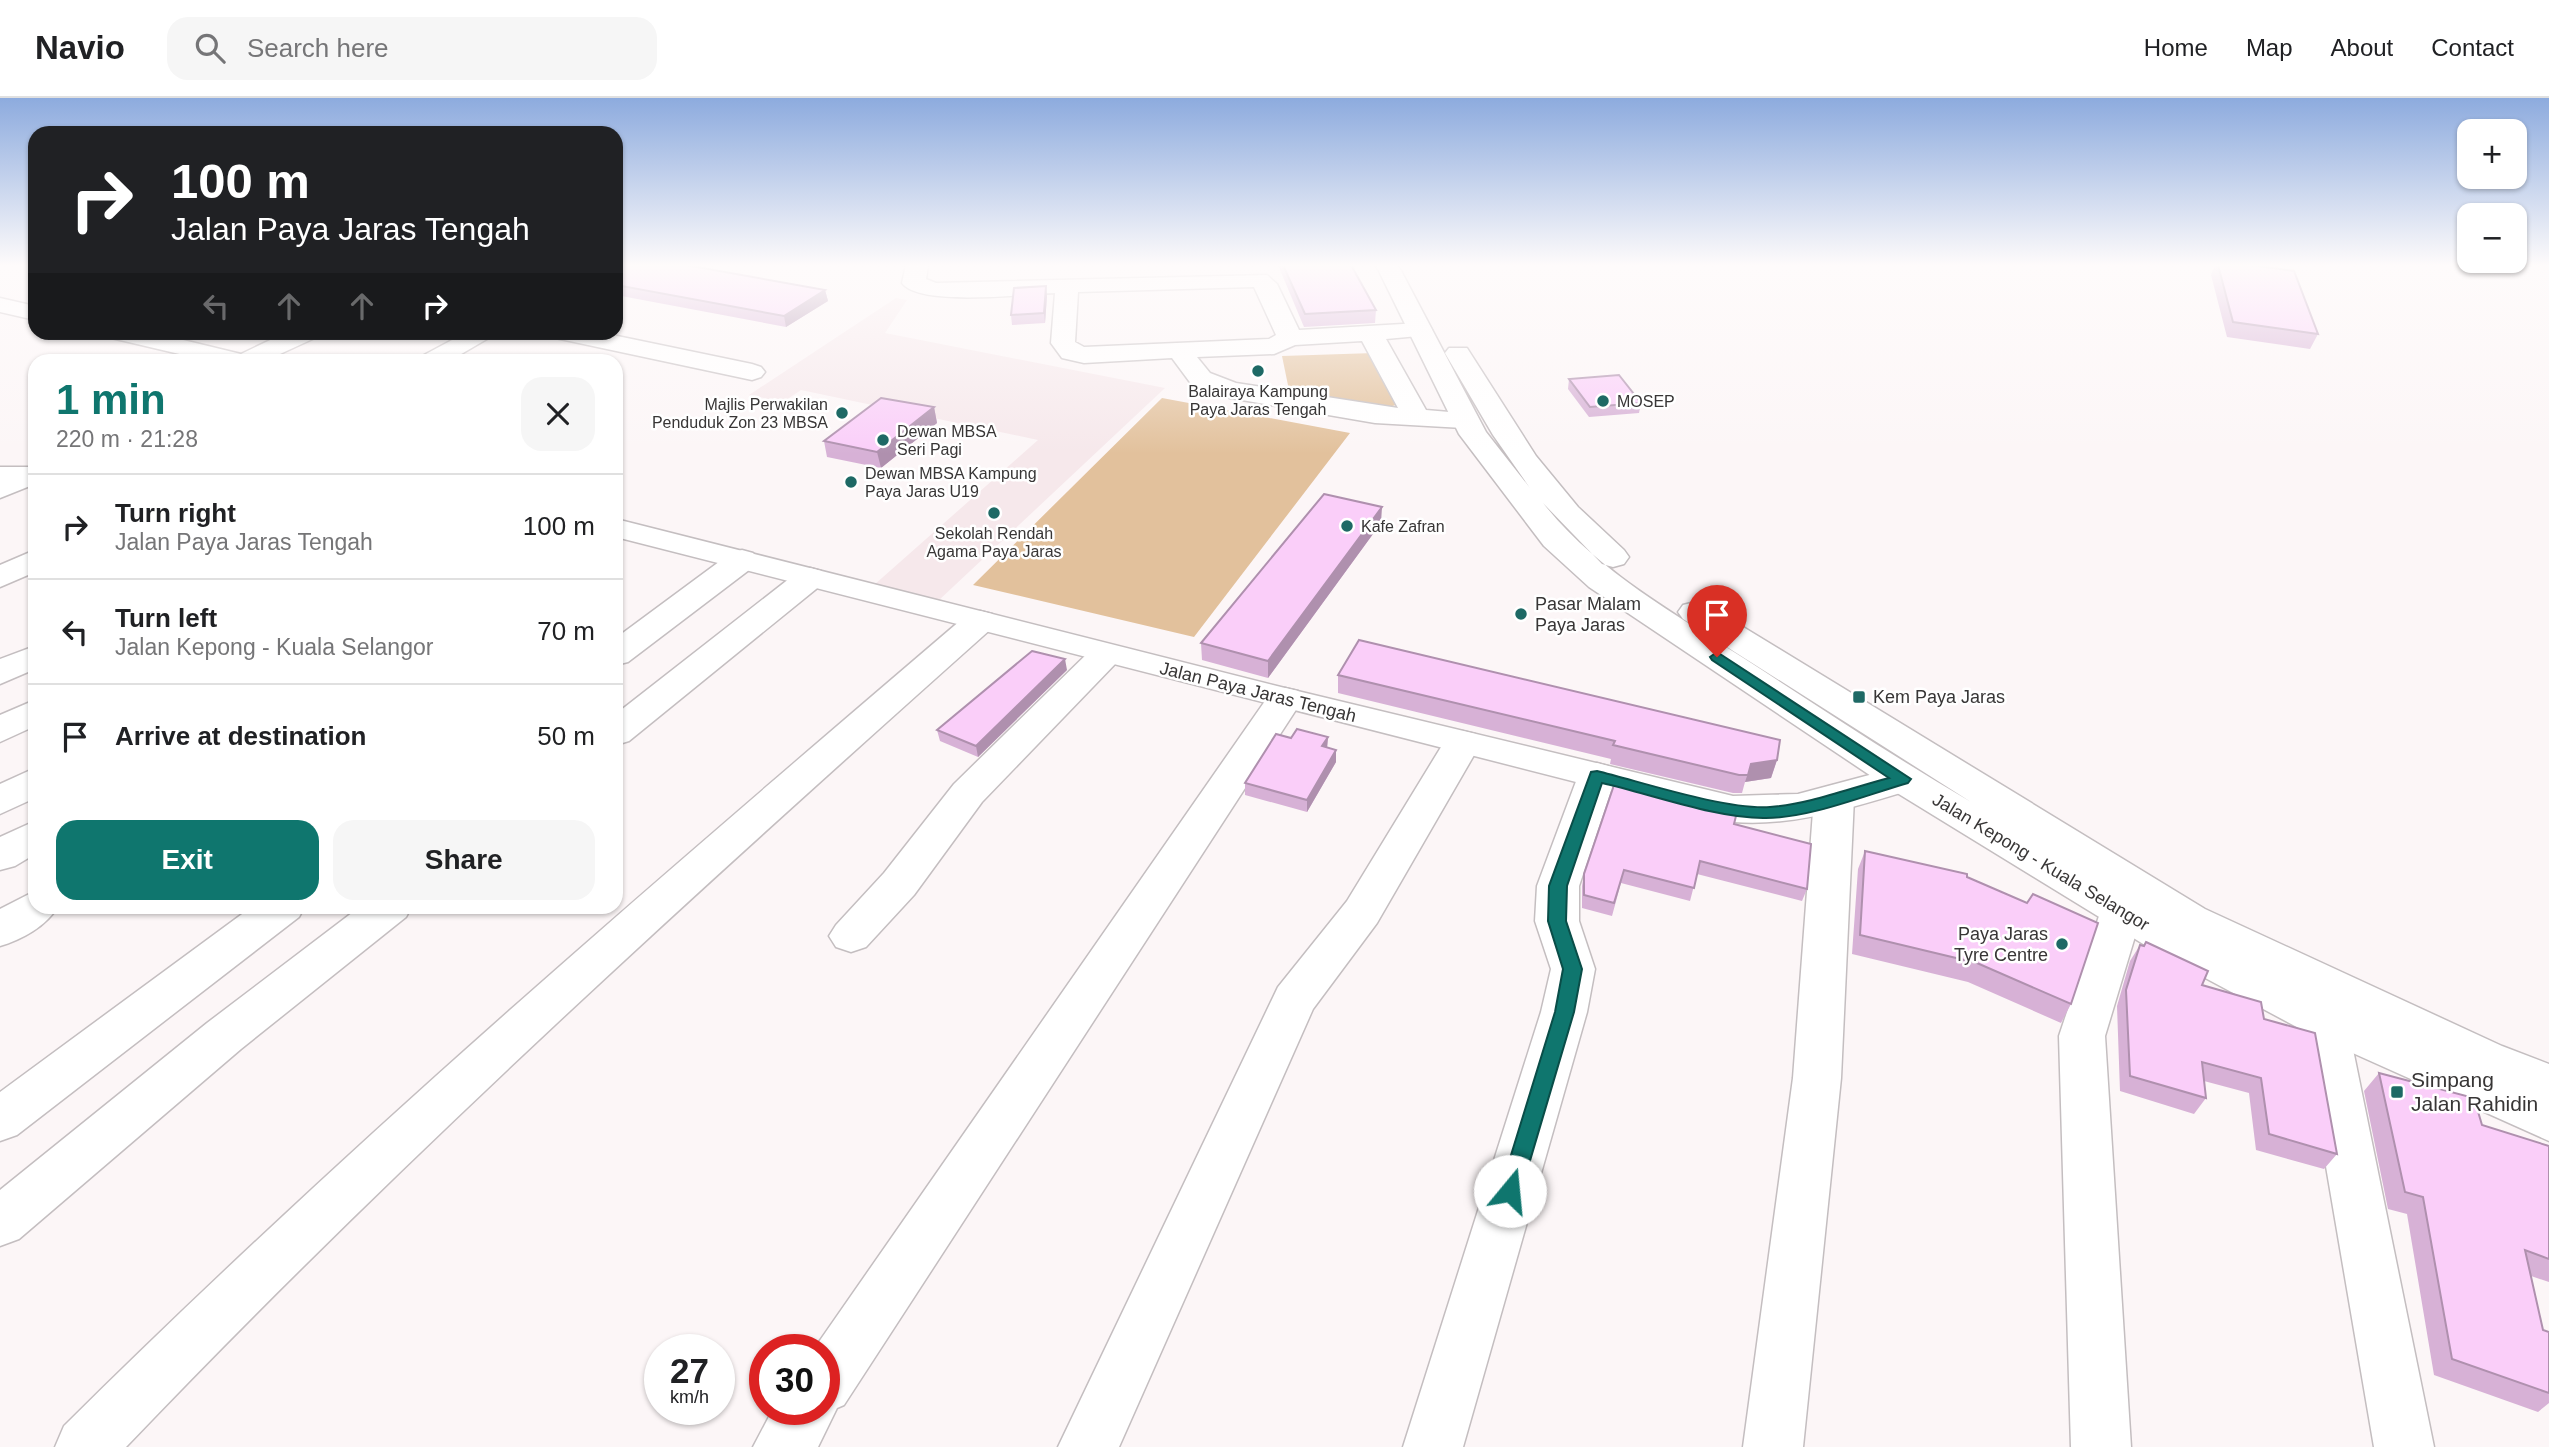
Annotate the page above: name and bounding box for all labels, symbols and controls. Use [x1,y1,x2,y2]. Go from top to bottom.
search box [167,17,657,80]
text: Navio [35,29,125,66]
icon: search [191,29,229,67]
text: Search here [247,33,389,63]
text: Home [2144,34,2208,61]
text: Map [2246,34,2293,61]
text: About [2331,34,2393,61]
text: Contact [2431,34,2514,61]
map controls [2457,119,2527,273]
button: + [2457,119,2527,189]
icon: right [56,154,147,245]
text: 100 m [171,154,310,208]
button: − [2457,203,2527,273]
text: Jalan Paya Jaras Tengah [171,211,530,247]
icon: left [197,287,235,325]
icon: ahead [270,287,308,325]
icon: ahead [343,287,381,325]
icon: right [416,287,454,325]
marker: Balairaya Kampung Paya Jaras Tengah [1250,363,1266,379]
text: 1 min [56,376,166,423]
button: close [521,377,595,451]
place label: Balairaya Kampung Paya Jaras Tengah [1188,383,1328,418]
marker: MOSEP [1595,393,1611,409]
place label: MOSEP [1617,393,1675,410]
place label: Majlis Perwakilan Penduduk Zon 23 MBSA [652,396,828,431]
marker: Majlis Perwakilan Penduduk Zon 23 MBSA [834,405,850,421]
place label: Dewan MBSA Seri Pagi [897,423,997,458]
text: 220 m · 21:28 [56,426,198,452]
marker: Dewan MBSA Seri Pagi [875,432,891,448]
place label: Dewan MBSA Kampung Paya Jaras U19 [865,465,1037,500]
marker: Dewan MBSA Kampung Paya Jaras U19 [843,474,859,490]
text: Turn right [115,498,236,528]
marker: Sekolah Rendah Agama Paya Jaras [986,505,1002,521]
icon: right [56,508,94,546]
text: 100 m [523,511,595,541]
marker: Kafe Zafran [1339,518,1355,534]
place label: Kafe Zafran [1361,518,1445,535]
place label: Sekolah Rendah Agama Paya Jaras [926,525,1062,560]
text: Jalan Paya Jaras Tengah [115,529,373,555]
pin [1687,585,1747,657]
place label: Pasar Malam Paya Jaras [1535,594,1641,635]
icon: arrive [1698,596,1736,634]
text: Turn left [115,603,217,633]
marker: Pasar Malam Paya Jaras [1513,606,1529,622]
icon: left [56,613,94,651]
text: 70 m [537,616,595,646]
text: Jalan Kepong - Kuala Selangor [115,634,433,660]
street label: Jalan Paya Jaras Tengah [1158,658,1358,726]
place label: Kem Paya Jaras [1873,687,2005,707]
marker: Kem Paya Jaras [1851,689,1867,705]
icon: arrive [56,718,94,756]
text: Arrive at destination [115,721,366,751]
text: 50 m [537,721,595,751]
street label: Jalan Kepong - Kuala Selangor [1929,789,2153,935]
button: Exit [56,820,319,900]
button: Share [333,820,595,900]
place label: Paya Jaras Tyre Centre [1954,924,2048,965]
marker: Paya Jaras Tyre Centre [2054,936,2070,952]
place label: Simpang Jalan Rahidin [2411,1068,2538,1115]
marker: Simpang Jalan Rahidin [2389,1084,2405,1100]
position arrow [1473,1154,1547,1228]
speed limit sign: 30 [749,1334,840,1425]
text: 27 [670,1351,709,1390]
text: km/h [670,1387,709,1407]

